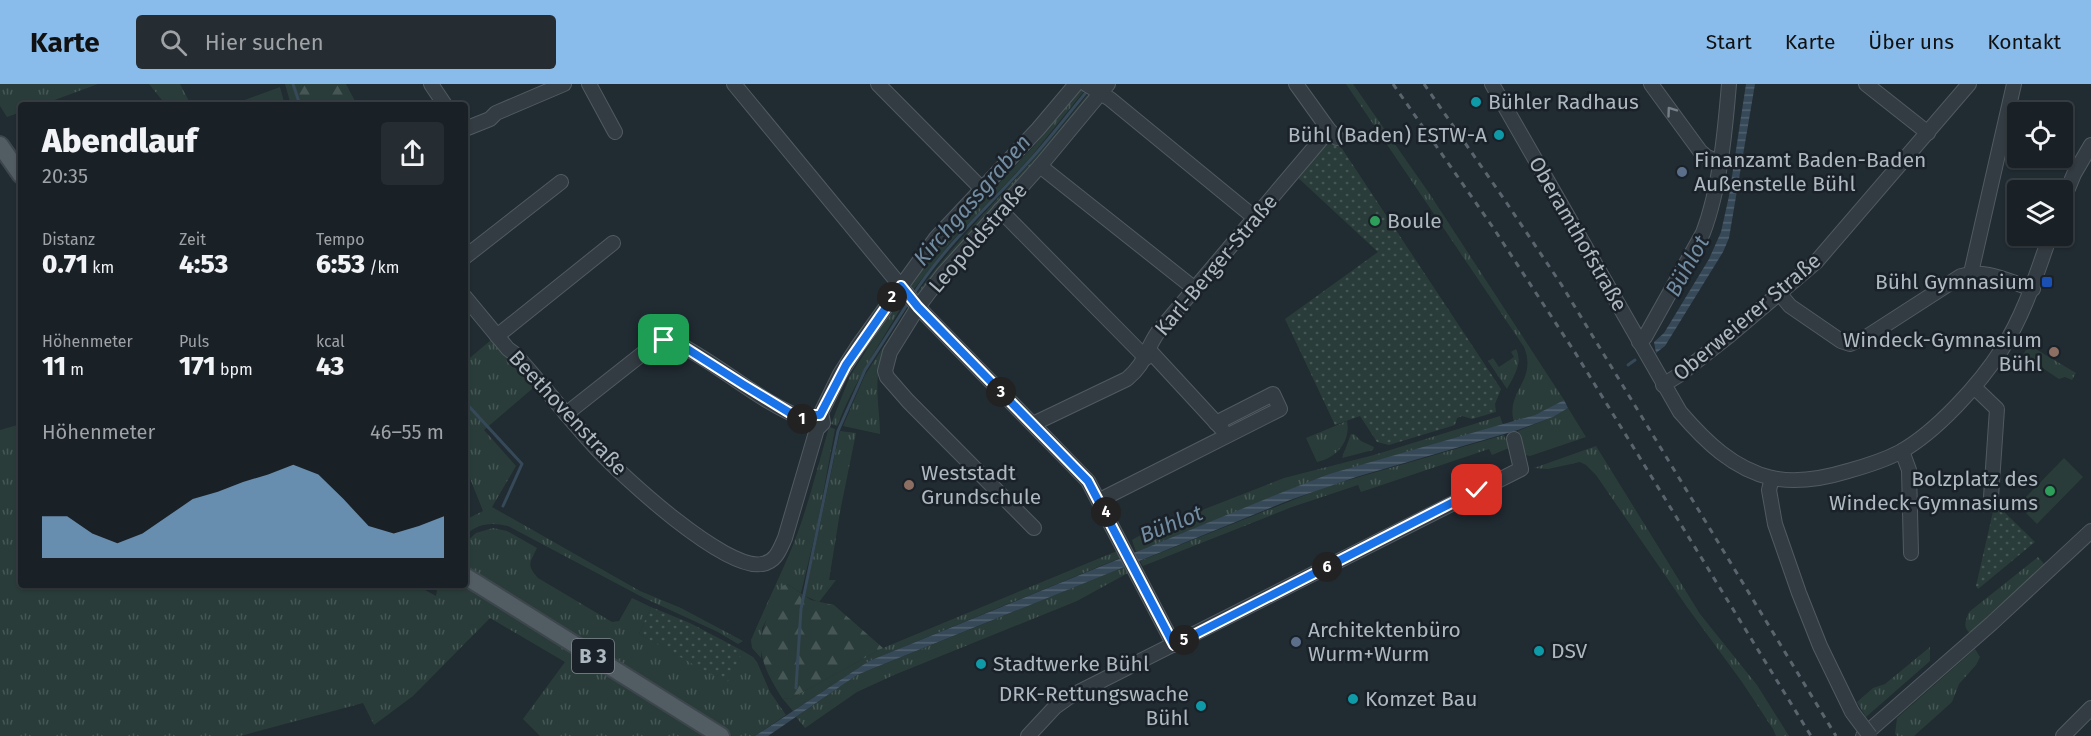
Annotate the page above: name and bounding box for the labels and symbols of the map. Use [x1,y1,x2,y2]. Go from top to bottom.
place label: Bühler Radhaus [1488,89,1639,115]
marker: Bühler Radhaus [1469,95,1483,109]
one-way arrow [1667,107,1678,118]
place label: Bühl (Baden) ESTW-A [1288,122,1487,148]
marker: Bühl (Baden) ESTW-A [1492,128,1506,142]
water label: Kirchgassgraben [908,129,1036,271]
place label: Finanzamt Baden-Baden Außenstelle Bühl [1694,147,1926,197]
street label: Oberamthofstraße [1523,152,1633,316]
marker: Finanzamt Baden-Baden Außenstelle Bühl [1675,165,1689,179]
street label: Leopoldstraße [923,178,1033,298]
street label: Karl-Berger-Straße [1149,189,1283,341]
place label: Boule [1387,208,1442,234]
marker: Boule [1368,214,1382,228]
water label: Bühlot [1659,231,1715,301]
street label: Oberweierer Straße [1668,248,1826,386]
place label: Bühl Gymnasium [1875,269,2035,295]
marker: Bühl Gymnasium [2040,275,2054,289]
pin: 2 [877,282,907,312]
pin [638,314,689,365]
place label: Windeck-Gymnasium Bühl [1843,327,2042,377]
street label: Beethovenstraße [503,345,633,481]
marker: Windeck-Gymnasium Bühl [2047,345,2061,359]
pin: 3 [986,377,1016,407]
pin: 1 [787,404,817,434]
place label: Weststadt Grundschule [921,460,1041,510]
pin [1451,464,1502,515]
place label: Bolzplatz des Windeck-Gymnasiums [1829,466,2038,516]
marker: Weststadt Grundschule [902,478,916,492]
marker: Bolzplatz des Windeck-Gymnasiums [2043,484,2057,498]
pin: 4 [1091,497,1121,527]
water label: Bühlot [1136,499,1207,549]
pin: 6 [1312,552,1342,582]
place label: Architektenbüro Wurm+Wurm [1308,617,1461,667]
pin: 5 [1169,625,1199,655]
marker: Architektenbüro Wurm+Wurm [1289,635,1303,649]
place label: DSV [1551,638,1588,664]
road number: B 3 [572,639,614,673]
marker: DSV [1532,644,1546,658]
place label: Stadtwerke Bühl [993,651,1149,677]
marker: Stadtwerke Bühl [974,657,988,671]
place label: DRK-Rettungswache Bühl [999,681,1189,731]
place label: Komzet Bau [1365,686,1477,712]
marker: Komzet Bau [1346,692,1360,706]
marker: DRK-Rettungswache Bühl [1194,699,1208,713]

